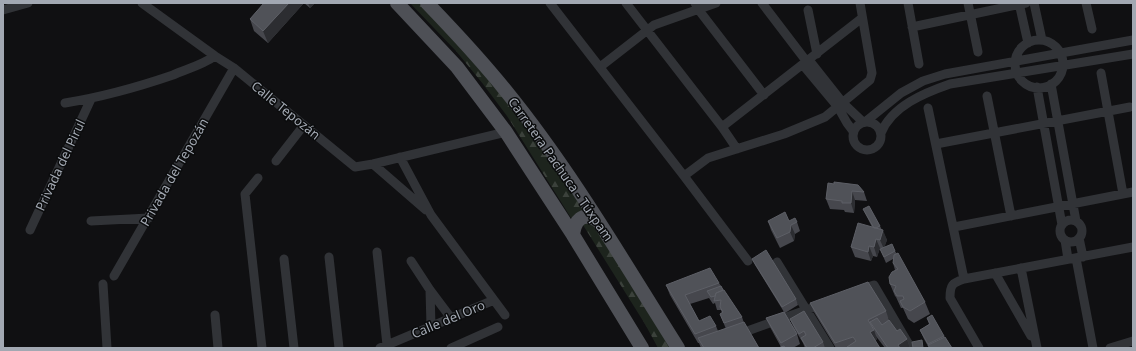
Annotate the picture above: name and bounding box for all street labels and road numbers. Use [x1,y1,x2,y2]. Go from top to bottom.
street label: Calle Tepozán [248,77,324,143]
street label: Carretera Pachuca - Túxpam [504,93,618,245]
street label: Privada del Tepozán [136,115,212,229]
street label: Privada del Pirul [31,116,89,214]
street label: Calle del Oro [409,295,488,343]

